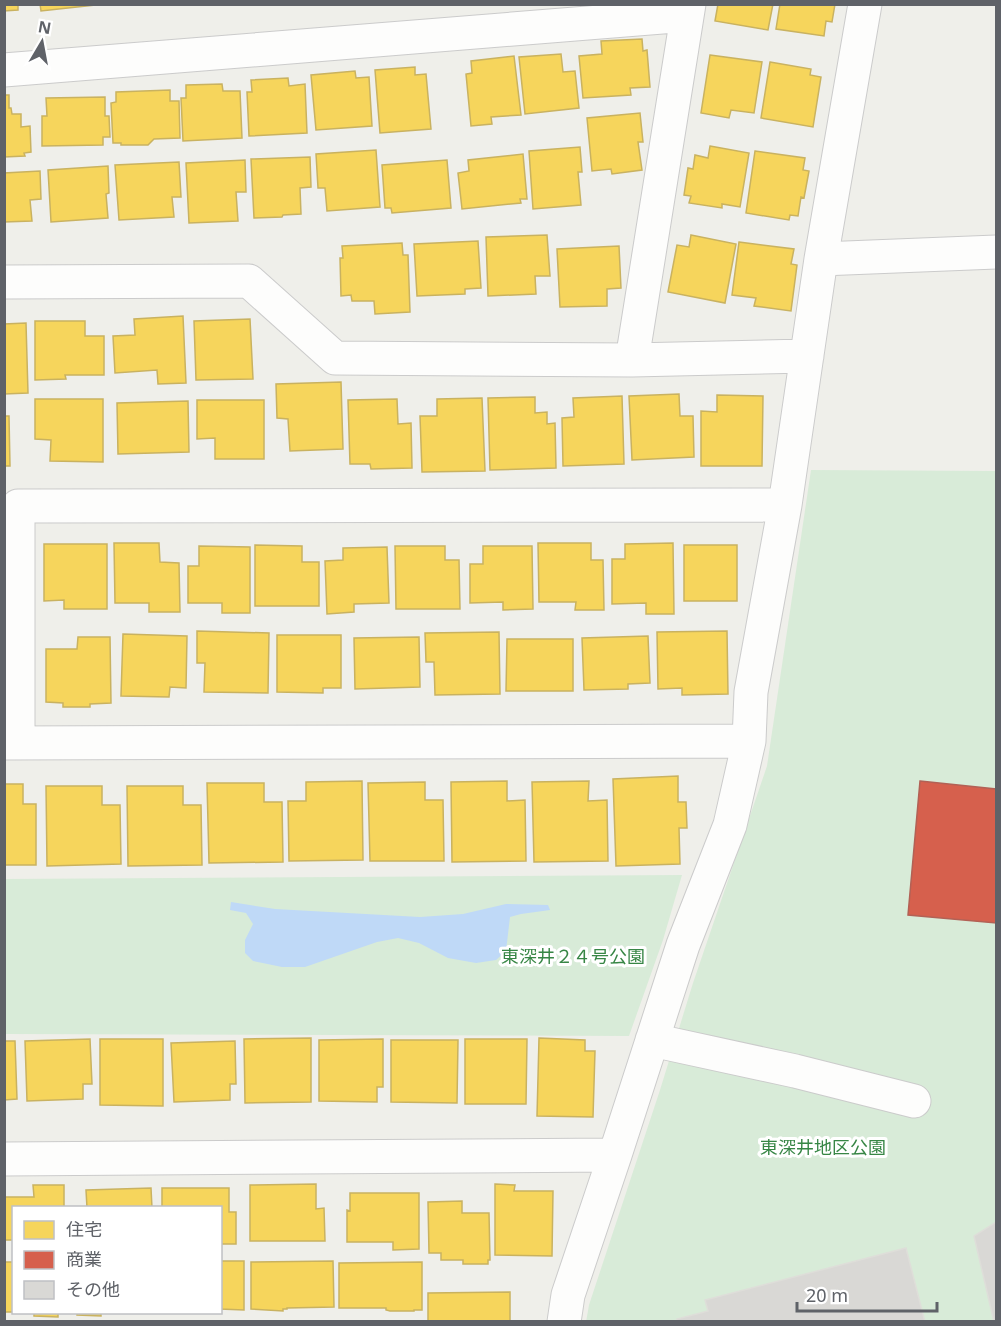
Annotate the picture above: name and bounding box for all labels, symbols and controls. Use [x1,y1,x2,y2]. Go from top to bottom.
north arrow [12,12,72,72]
text: N [36,15,53,39]
park label: 東深井２４号公園 [501,944,645,968]
park label: 東深井地区公園 [760,1135,886,1159]
legend [12,1206,222,1314]
text: 住宅 [66,1217,102,1241]
text: 商業 [66,1247,102,1271]
scale bar [797,1275,936,1313]
text: その他 [66,1277,120,1301]
text: 20 m [806,1283,848,1307]

